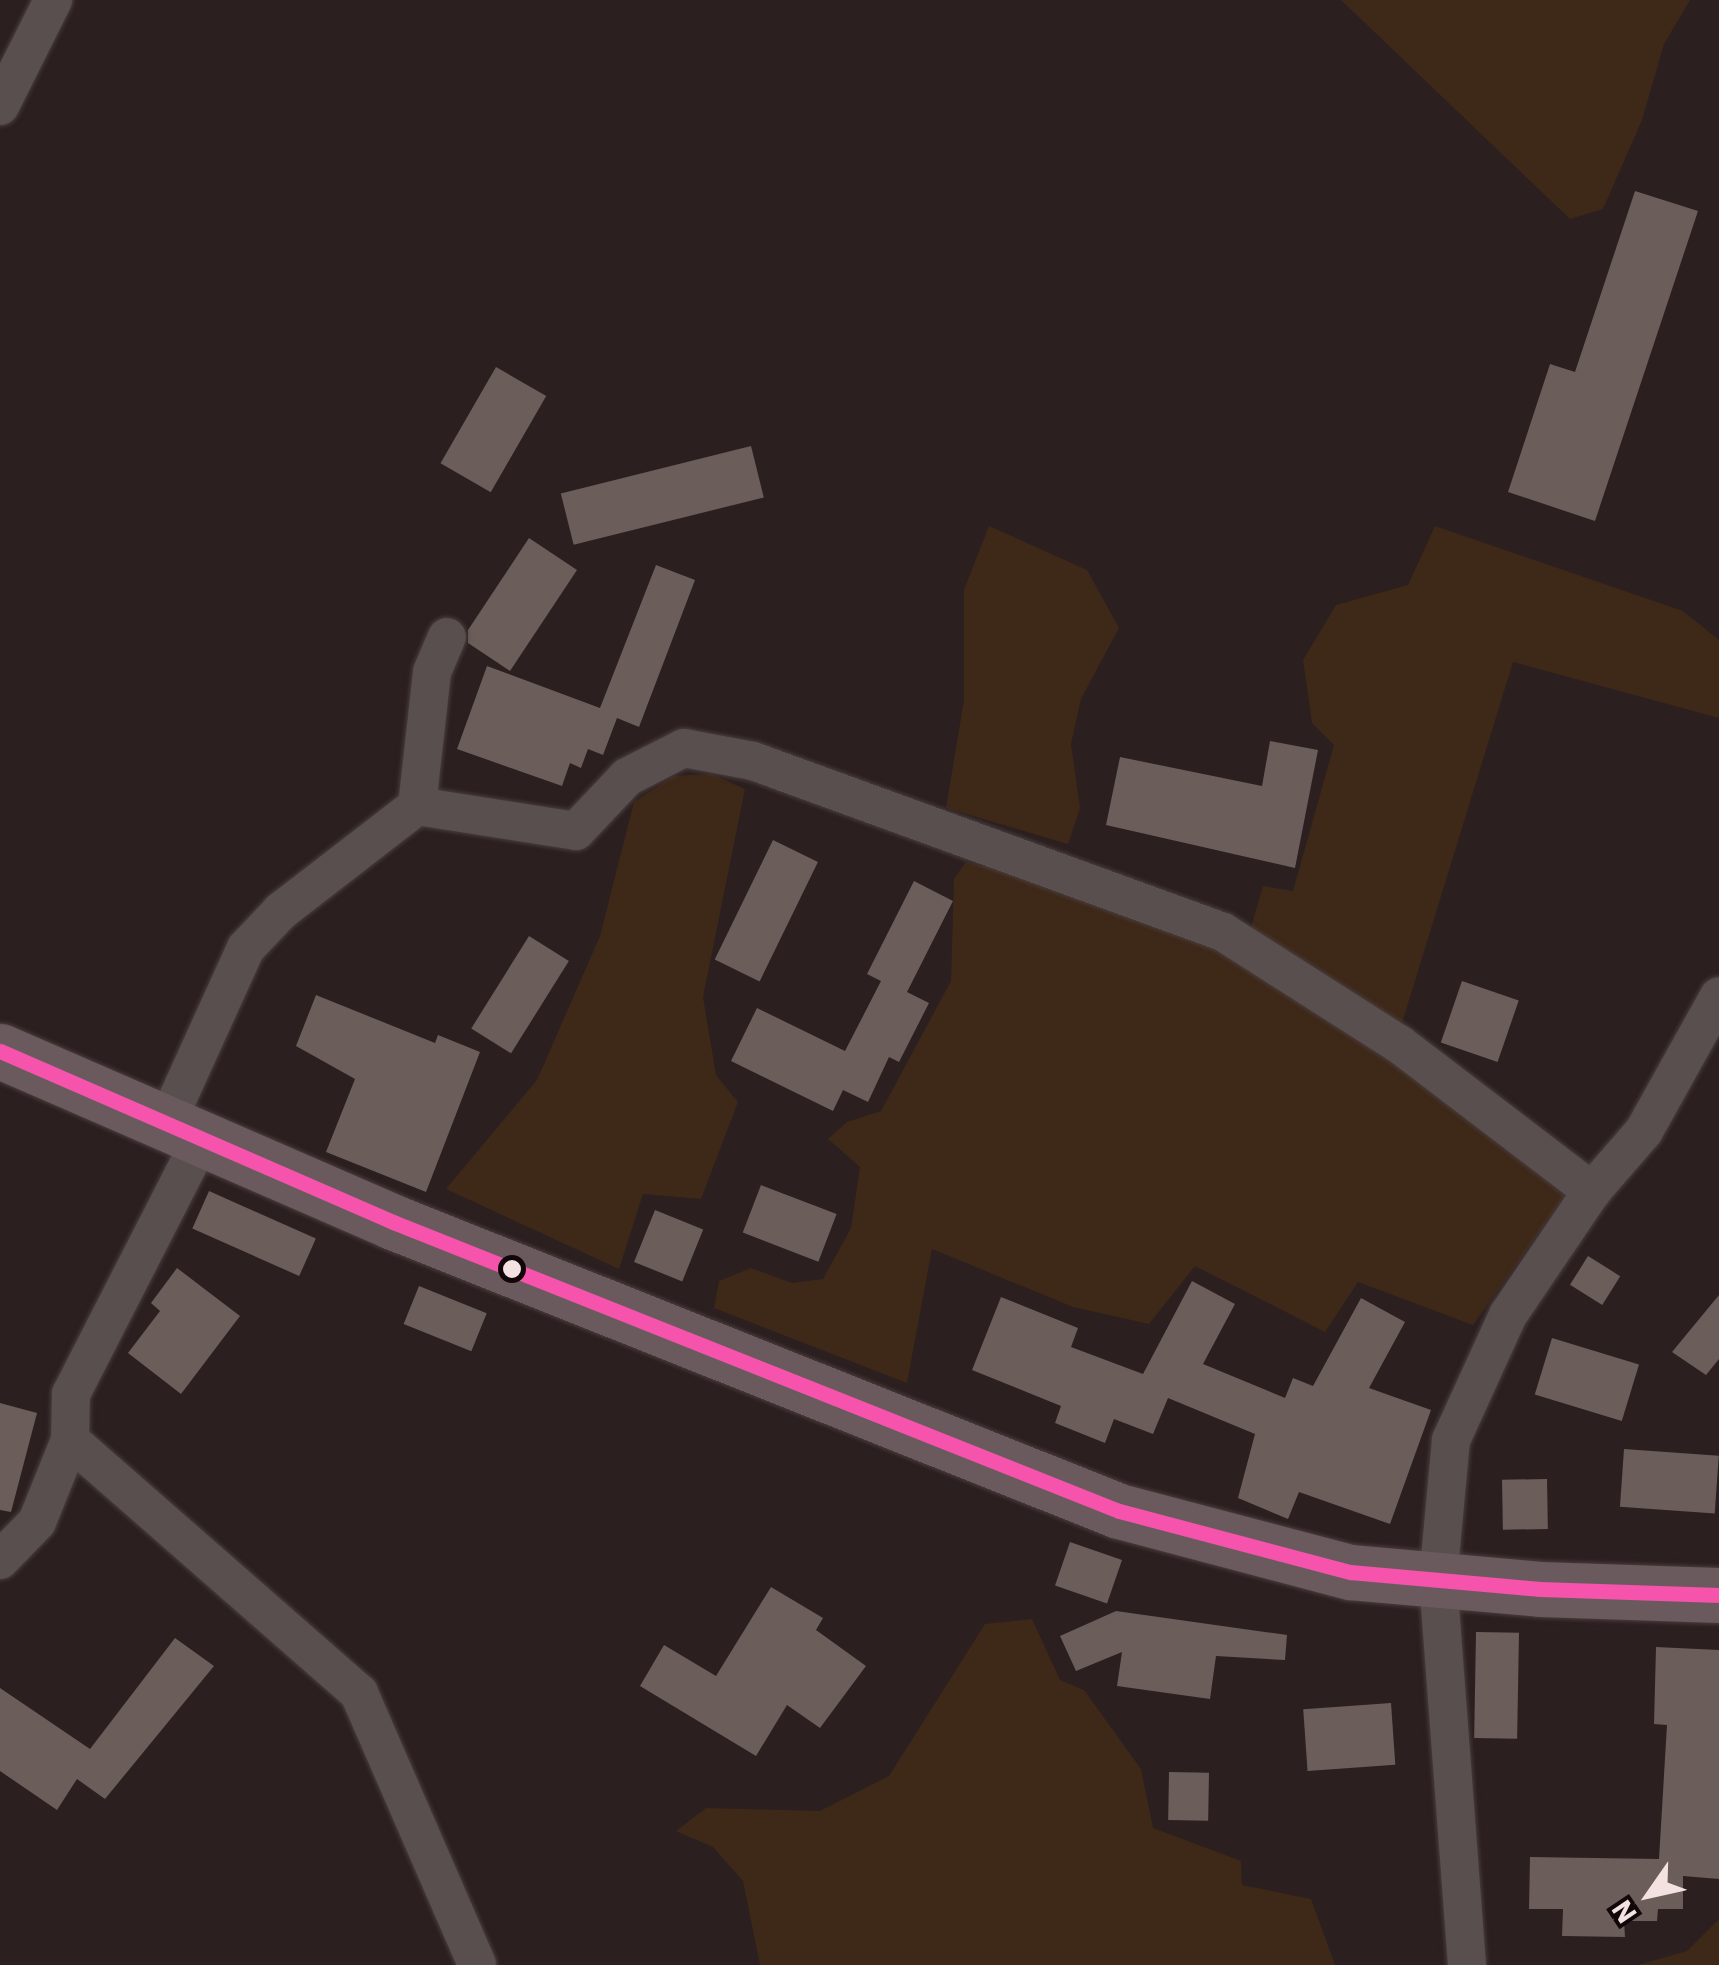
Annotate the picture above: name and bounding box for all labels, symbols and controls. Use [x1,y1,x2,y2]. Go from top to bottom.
unlabelled marker [502,1259,522,1279]
north arrow [1599,1845,1699,1945]
text: N [1603,1893,1645,1931]

